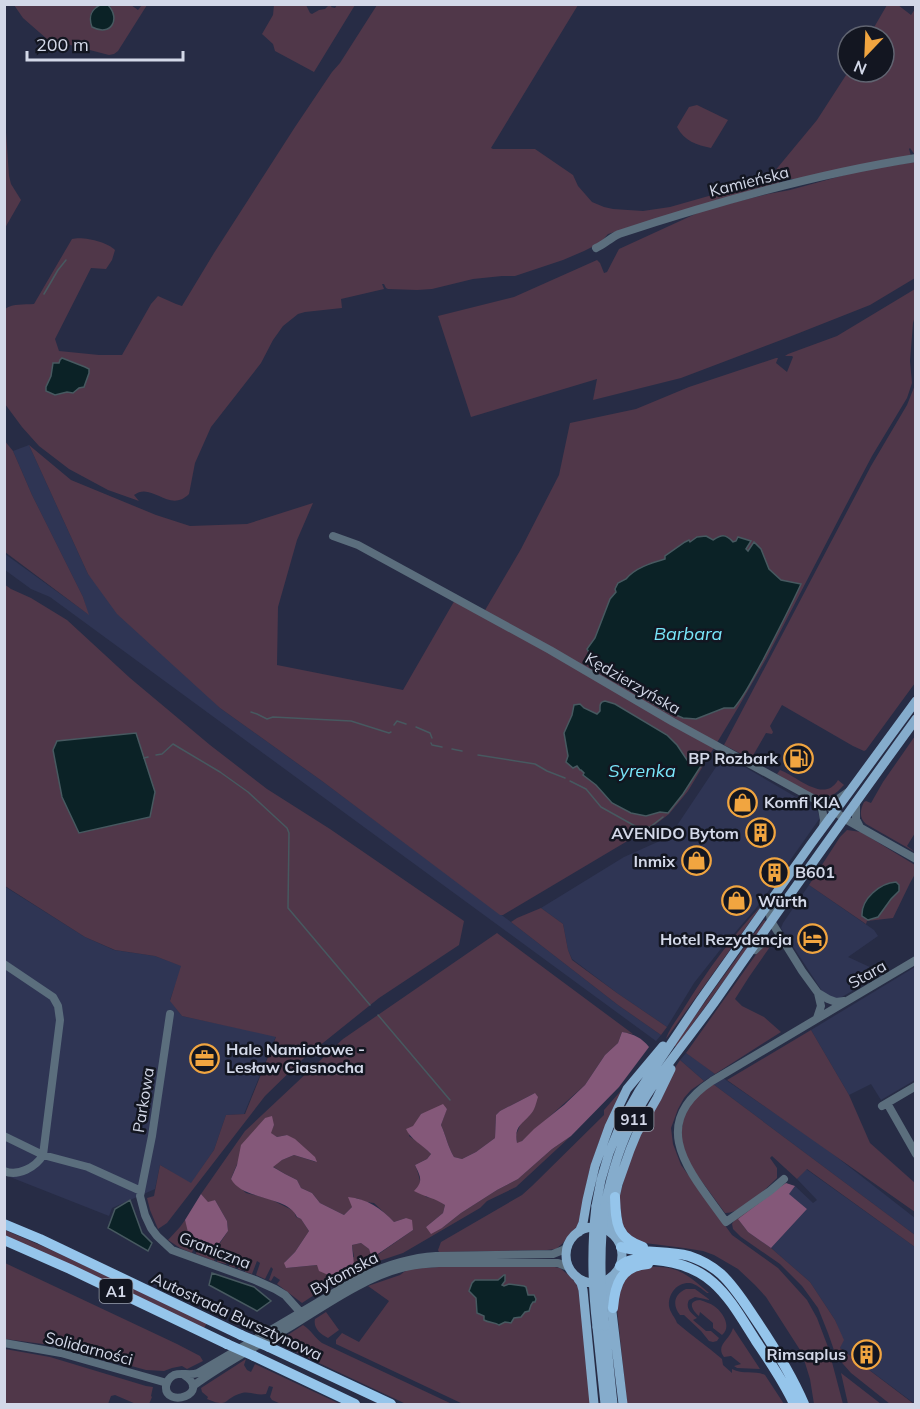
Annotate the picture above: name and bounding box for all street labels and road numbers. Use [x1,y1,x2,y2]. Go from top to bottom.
street label: Kamieńska [707,161,791,201]
street label: Kędzierzyńska [582,648,684,718]
street label: Stara [844,955,890,993]
street label: Parkowa [128,1066,158,1134]
road number: 911 [614,1107,654,1131]
street label: Graniczna [176,1227,254,1273]
street label: Bytomska [307,1247,381,1299]
street label: Autostrada Bursztynowa [149,1268,325,1364]
road number: A1 [100,1279,132,1303]
street label: Solidarności [43,1327,135,1369]

